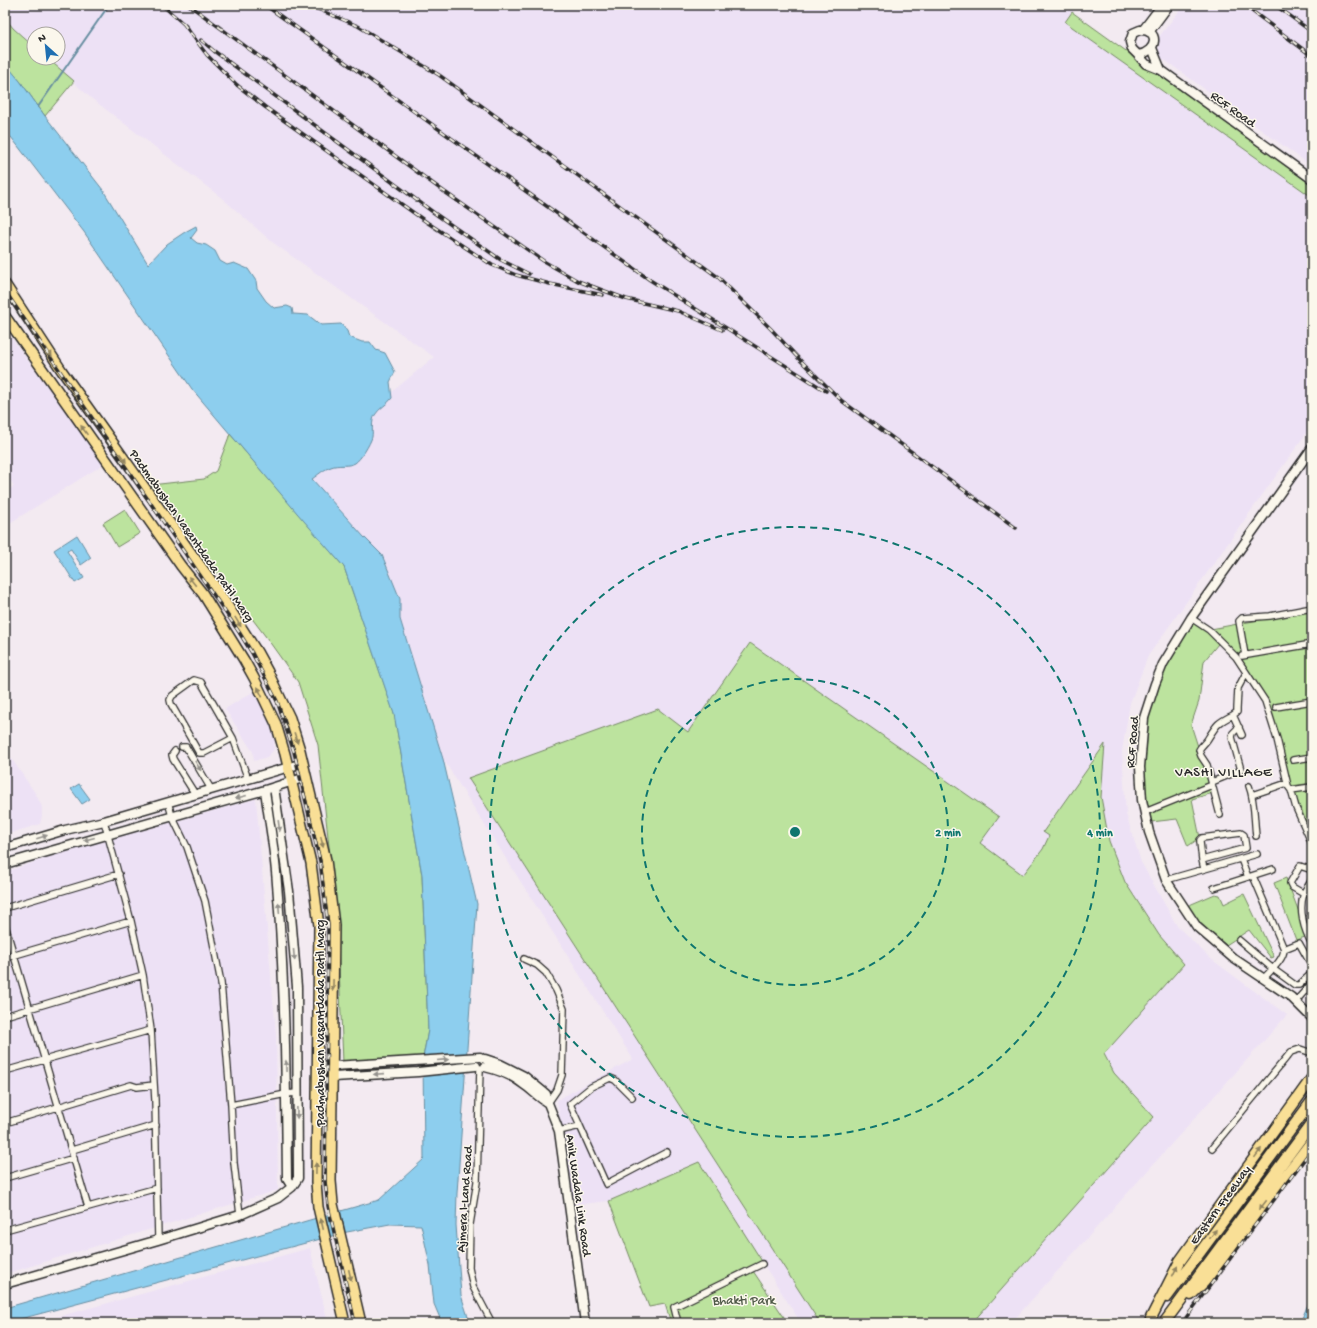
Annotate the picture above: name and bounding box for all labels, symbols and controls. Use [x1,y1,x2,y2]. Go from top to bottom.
north arrow [26,26,66,66]
text: N [36,32,48,46]
street label: RCF Road [1207,89,1259,132]
one-way arrow [45,347,53,357]
one-way arrow [80,424,88,435]
street label: Padmabushan Vasantdada Patil Marg [125,447,256,626]
one-way arrow [119,453,127,464]
one-way arrow [189,576,197,586]
one-way arrow [235,616,242,628]
one-way arrow [257,686,263,697]
street label: RCF Road [1124,714,1143,769]
one-way arrow [293,732,299,744]
one-way arrow [194,760,201,772]
district label: VASHI VILLAGE [1174,765,1273,782]
one-way arrow [235,794,247,800]
one-way arrow [276,820,282,832]
centre of rings [788,825,802,839]
text: 2 min [935,827,961,841]
text: 4 min [1086,827,1113,841]
one-way arrow [37,834,49,840]
one-way arrow [319,836,325,848]
one-way arrow [82,837,95,843]
one-way arrow [275,902,282,914]
street label: Padmabushan Vasantdada Patil Marg [314,919,329,1128]
one-way arrow [291,949,298,961]
one-way arrow [330,979,336,992]
one-way arrow [437,1056,449,1063]
one-way arrow [283,1059,289,1072]
one-way arrow [373,1071,385,1078]
one-way arrow [294,1107,300,1120]
street label: Anik Wadala Link Road [562,1133,594,1259]
street label: Ajmera l-Land Road [454,1144,477,1253]
one-way arrow [1254,1148,1262,1158]
one-way arrow [313,1161,319,1174]
street label: Eastern Freeway [1187,1162,1255,1248]
one-way arrow [1259,1200,1267,1210]
one-way arrow [319,1218,325,1230]
one-way arrow [1209,1229,1217,1239]
one-way arrow [1172,1265,1178,1276]
one-way arrow [347,1269,353,1281]
park label: Bhakti Park [712,1294,777,1309]

